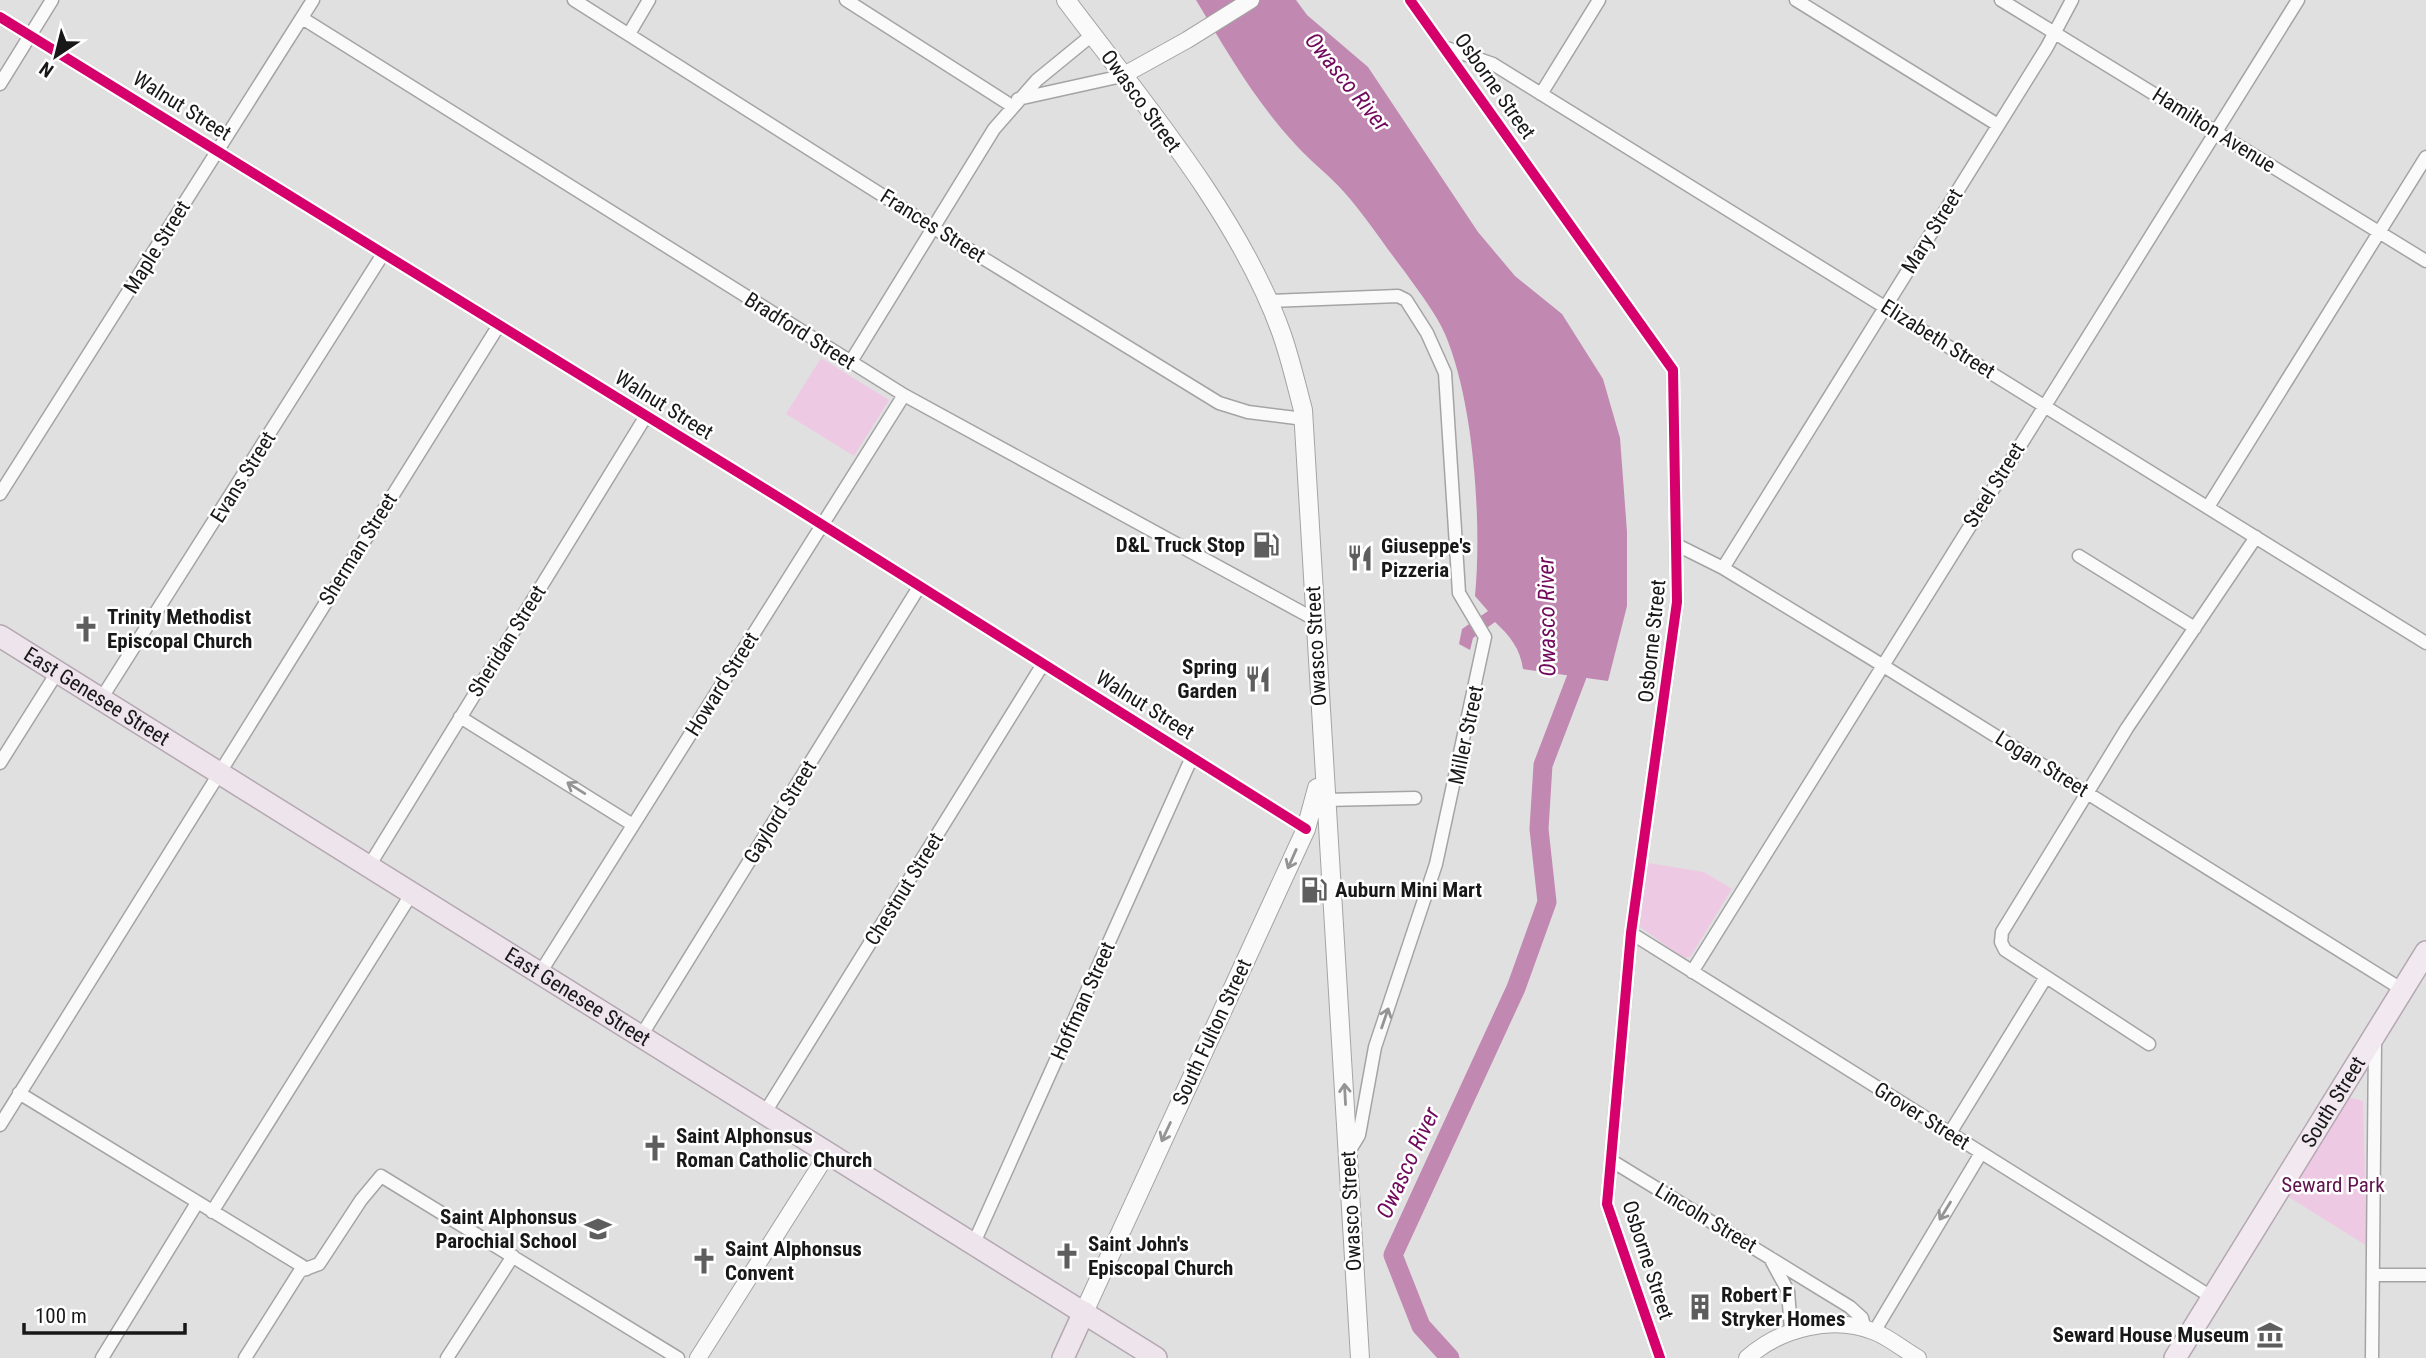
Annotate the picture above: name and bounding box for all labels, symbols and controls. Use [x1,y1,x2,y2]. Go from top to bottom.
north arrow [21,21,91,91]
water label: Owasco River [1299,27,1396,138]
street label: Osborne Street [1450,29,1540,143]
street label: Owasco Street [1096,45,1186,157]
text: N [35,57,58,82]
street label: Walnut Street [129,66,235,146]
street label: Hamilton Avenue [2148,83,2280,177]
street label: Frances Street [876,184,990,268]
street label: Mary Street [1897,184,1967,278]
street label: Maple Street [119,196,195,298]
street label: Bradford Street [740,288,860,374]
street label: Elizabeth Street [1877,294,1999,384]
street label: Walnut Street [611,365,717,445]
street label: Evans Street [206,427,280,527]
street label: Steel Street [1958,438,2030,532]
street label: Sherman Street [314,489,402,609]
fuel station icon: D&L Truck Stop [1251,530,1281,560]
place label: D&L Truck Stop [1116,533,1245,557]
place label: Giuseppe's Pizzeria [1381,534,1471,582]
restaurant icon: Giuseppe's Pizzeria [1345,543,1375,573]
water label: Owasco River [1532,556,1562,677]
street label: Osborne Street [1634,578,1670,704]
street label: Sheridan Street [463,581,551,701]
street label: Owasco Street [1301,585,1331,707]
place label: Trinity Methodist Episcopal Church [107,605,252,653]
church icon: Trinity Methodist Episcopal Church [71,614,101,644]
street label: Howard Street [681,628,763,740]
street label: East Genesee Street [20,642,174,751]
place label: Spring Garden [1177,655,1237,703]
restaurant icon: Spring Garden [1243,664,1273,694]
street label: Walnut Street [1092,665,1198,745]
street label: Miller Street [1444,683,1488,787]
street label: Logan Street [1991,726,2093,802]
street label: Gaylord Street [739,756,821,868]
one-way arrow [566,781,586,795]
street label: Chestnut Street [860,828,948,950]
one-way arrow [1285,847,1298,869]
fuel station icon: Auburn Mini Mart [1299,875,1329,905]
place label: Auburn Mini Mart [1335,878,1482,902]
street label: Hoffman Street [1046,938,1120,1064]
street label: East Genesee Street [501,942,655,1051]
street label: South Fulton Street [1168,955,1256,1109]
one-way arrow [1380,1007,1392,1029]
street label: South Street [2296,1052,2370,1152]
street label: Grover Street [1870,1077,1974,1155]
one-way arrow [1339,1083,1352,1106]
water label: Owasco River [1371,1102,1446,1223]
one-way arrow [1159,1121,1172,1142]
place label: Saint Alphonsus Roman Catholic Church [676,1124,872,1172]
church icon: Saint Alphonsus Roman Catholic Church [640,1133,670,1163]
street label: Owasco Street [1336,1150,1366,1272]
park label: Seward Park [2281,1173,2385,1197]
street label: Lincoln Street [1651,1178,1761,1258]
street label: Osborne Street [1617,1198,1679,1322]
one-way arrow [1938,1200,1952,1220]
place label: Saint Alphonsus Parochial School [435,1205,577,1253]
school or university icon: Saint Alphonsus Parochial School [583,1214,613,1244]
place label: Saint John's Episcopal Church [1088,1232,1233,1280]
place label: Saint Alphonsus Convent [725,1237,862,1285]
church icon: Saint John's Episcopal Church [1052,1241,1082,1271]
church icon: Saint Alphonsus Convent [689,1246,719,1276]
place label: Robert F Stryker Homes [1721,1283,1845,1331]
scale bar [24,1292,186,1336]
building icon: Robert F Stryker Homes [1685,1292,1715,1322]
text: 100 m [35,1304,87,1328]
museum icon: Seward House Museum [2255,1320,2285,1350]
place label: Seward House Museum [2053,1323,2249,1347]

